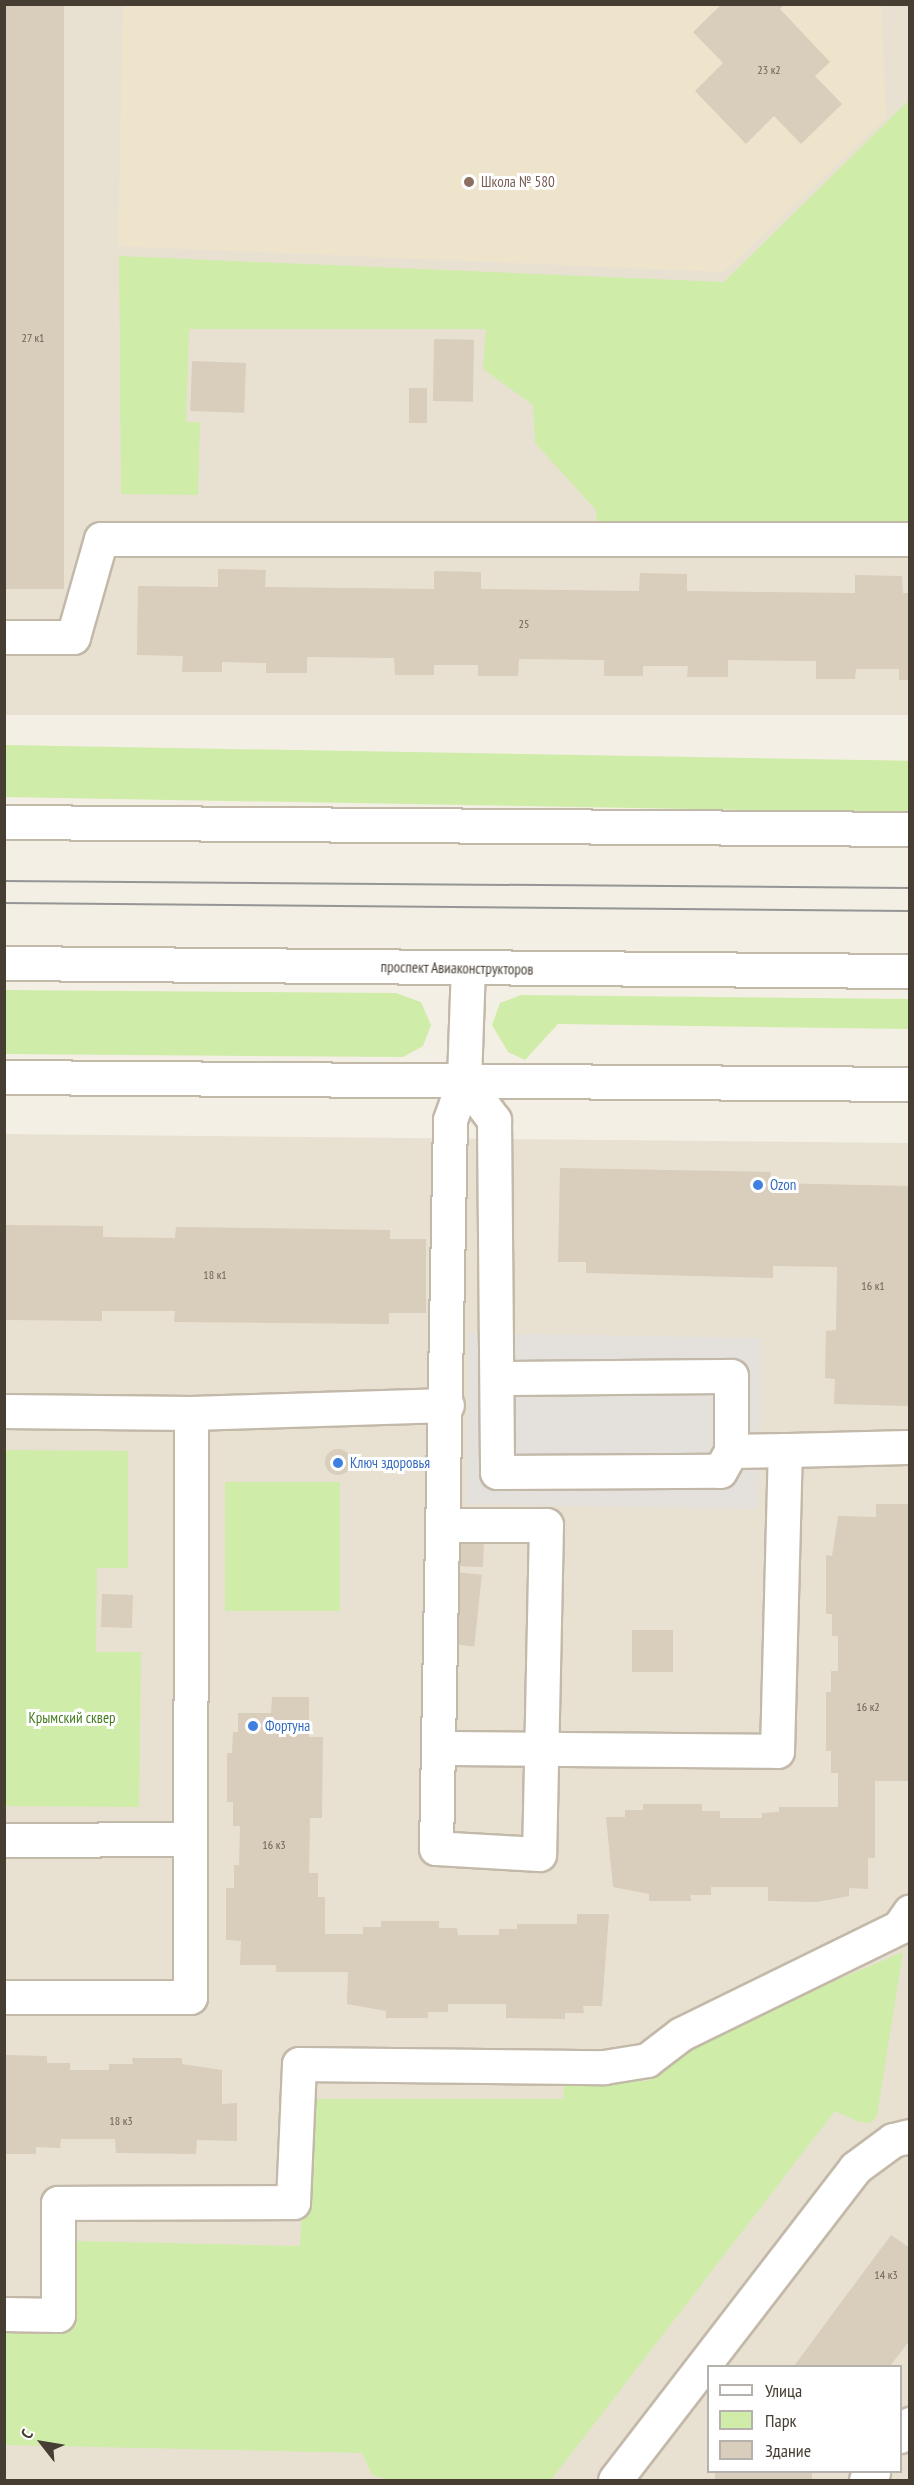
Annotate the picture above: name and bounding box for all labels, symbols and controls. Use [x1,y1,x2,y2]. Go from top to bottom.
house number: 23 к2 [757,63,781,77]
place label: Школа № 580 [481,173,555,191]
marker: Школа № 580 [462,175,476,189]
house number: 27 к1 [21,331,45,345]
house number: 25 [519,617,529,631]
street label: проспект Авиаконструкторов [380,958,534,978]
place label: Ozon [770,1176,796,1194]
marker: Ozon [751,1178,765,1192]
house number: 18 к1 [203,1268,227,1282]
house number: 16 к1 [861,1279,885,1293]
place label: Ключ здоровья [350,1454,430,1472]
marker: Ключ здоровья [331,1456,345,1470]
house number: 16 к2 [856,1700,880,1714]
park label: Крымский сквер [28,1709,116,1727]
place label: Фортуна [265,1717,310,1735]
marker: Фортуна [246,1719,260,1733]
house number: 16 к3 [262,1838,286,1852]
house number: 18 к3 [109,2114,133,2128]
house number: 14 к3 [874,2268,898,2282]
legend [707,2365,902,2473]
text: Улица [765,2379,802,2402]
text: Парк [765,2409,796,2432]
north arrow [12,2413,72,2473]
text: С [16,2425,37,2442]
text: Здание [765,2439,811,2462]

